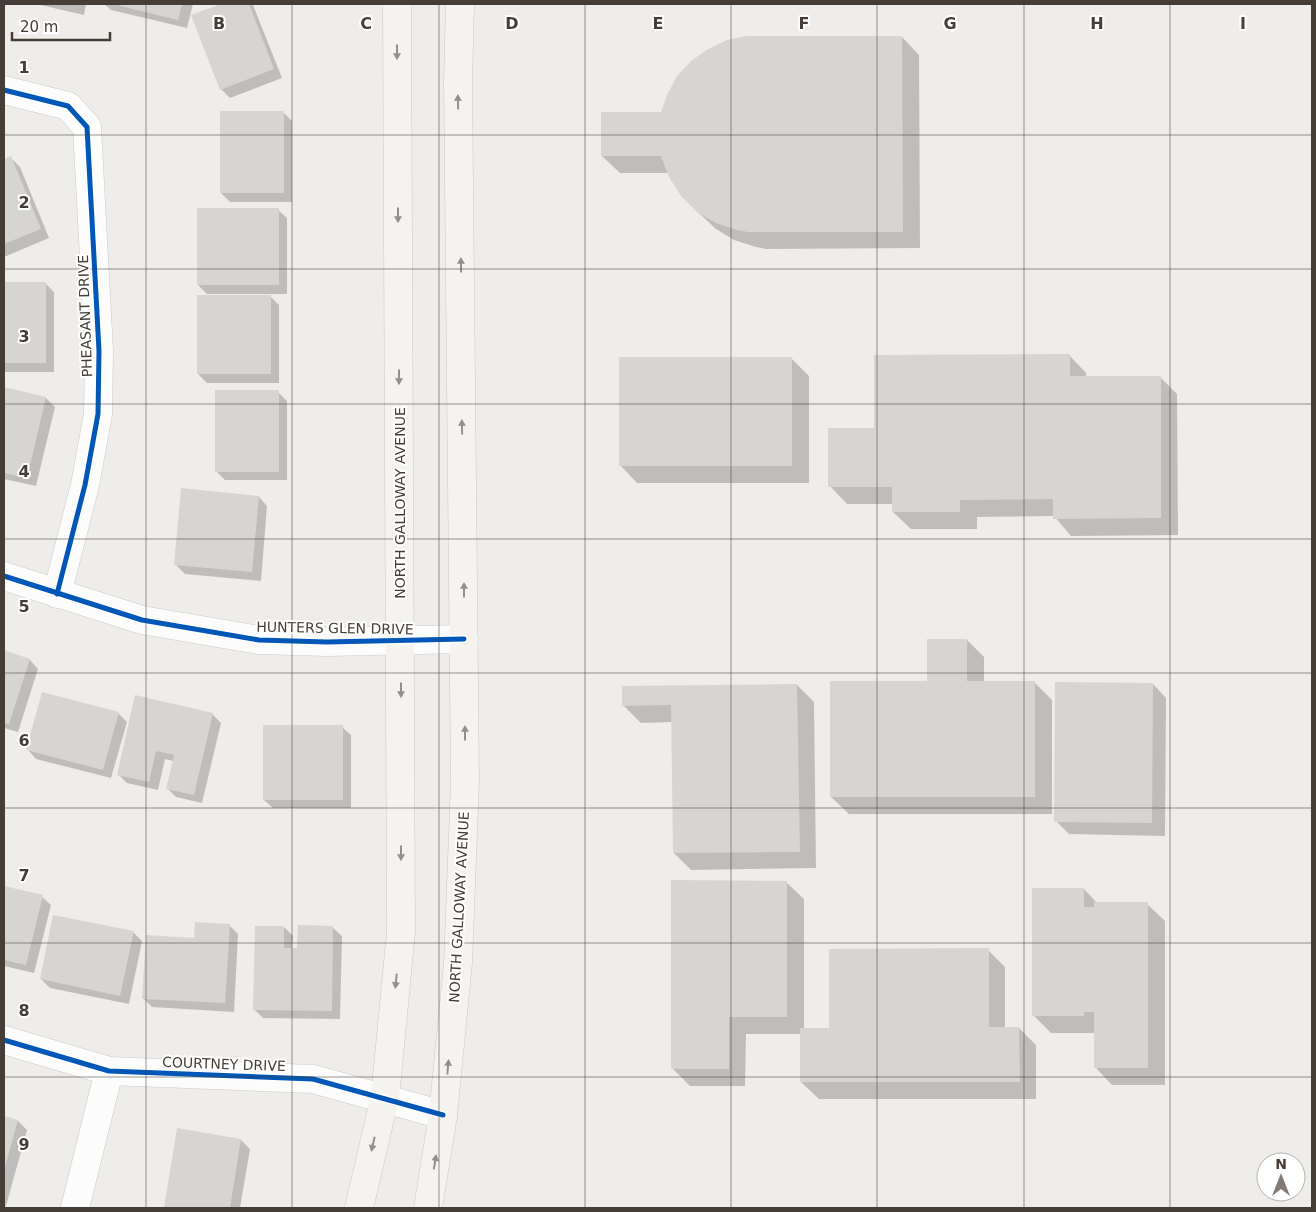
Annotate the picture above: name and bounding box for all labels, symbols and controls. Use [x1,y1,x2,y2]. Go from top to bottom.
scale bar [12,10,110,42]
text: B [213,14,225,33]
text: C [360,14,372,33]
text: D [505,14,519,33]
text: E [653,14,663,33]
text: F [799,14,809,33]
text: G [943,14,957,33]
text: H [1090,14,1104,33]
text: I [1240,14,1246,33]
text: 20 m [20,18,58,36]
one-way arrow [393,45,401,61]
text: 1 [18,58,30,77]
one-way arrow [454,94,462,110]
text: 2 [18,193,30,212]
one-way arrow [394,207,402,223]
street label: PHEASANT DRIVE [75,254,95,378]
one-way arrow [456,257,464,273]
text: 3 [18,327,30,346]
one-way arrow [395,370,403,386]
street label: NORTH GALLOWAY AVENUE [392,407,408,599]
one-way arrow [458,419,466,435]
text: 4 [18,462,30,481]
one-way arrow [460,582,468,598]
text: 5 [18,597,30,616]
street label: HUNTERS GLEN DRIVE [256,619,414,637]
one-way arrow [397,682,405,698]
one-way arrow [461,725,469,741]
text: 6 [18,731,30,750]
street label: NORTH GALLOWAY AVENUE [446,811,472,1003]
one-way arrow [397,845,405,861]
text: 7 [18,866,30,885]
one-way arrow [392,973,400,989]
text: 8 [18,1001,30,1020]
street label: COURTNEY DRIVE [162,1054,286,1074]
one-way arrow [444,1059,452,1075]
text: 9 [18,1135,30,1154]
one-way arrow [369,1137,377,1152]
north arrow [1256,1152,1306,1202]
one-way arrow [432,1153,440,1169]
text: N [1275,1156,1287,1172]

